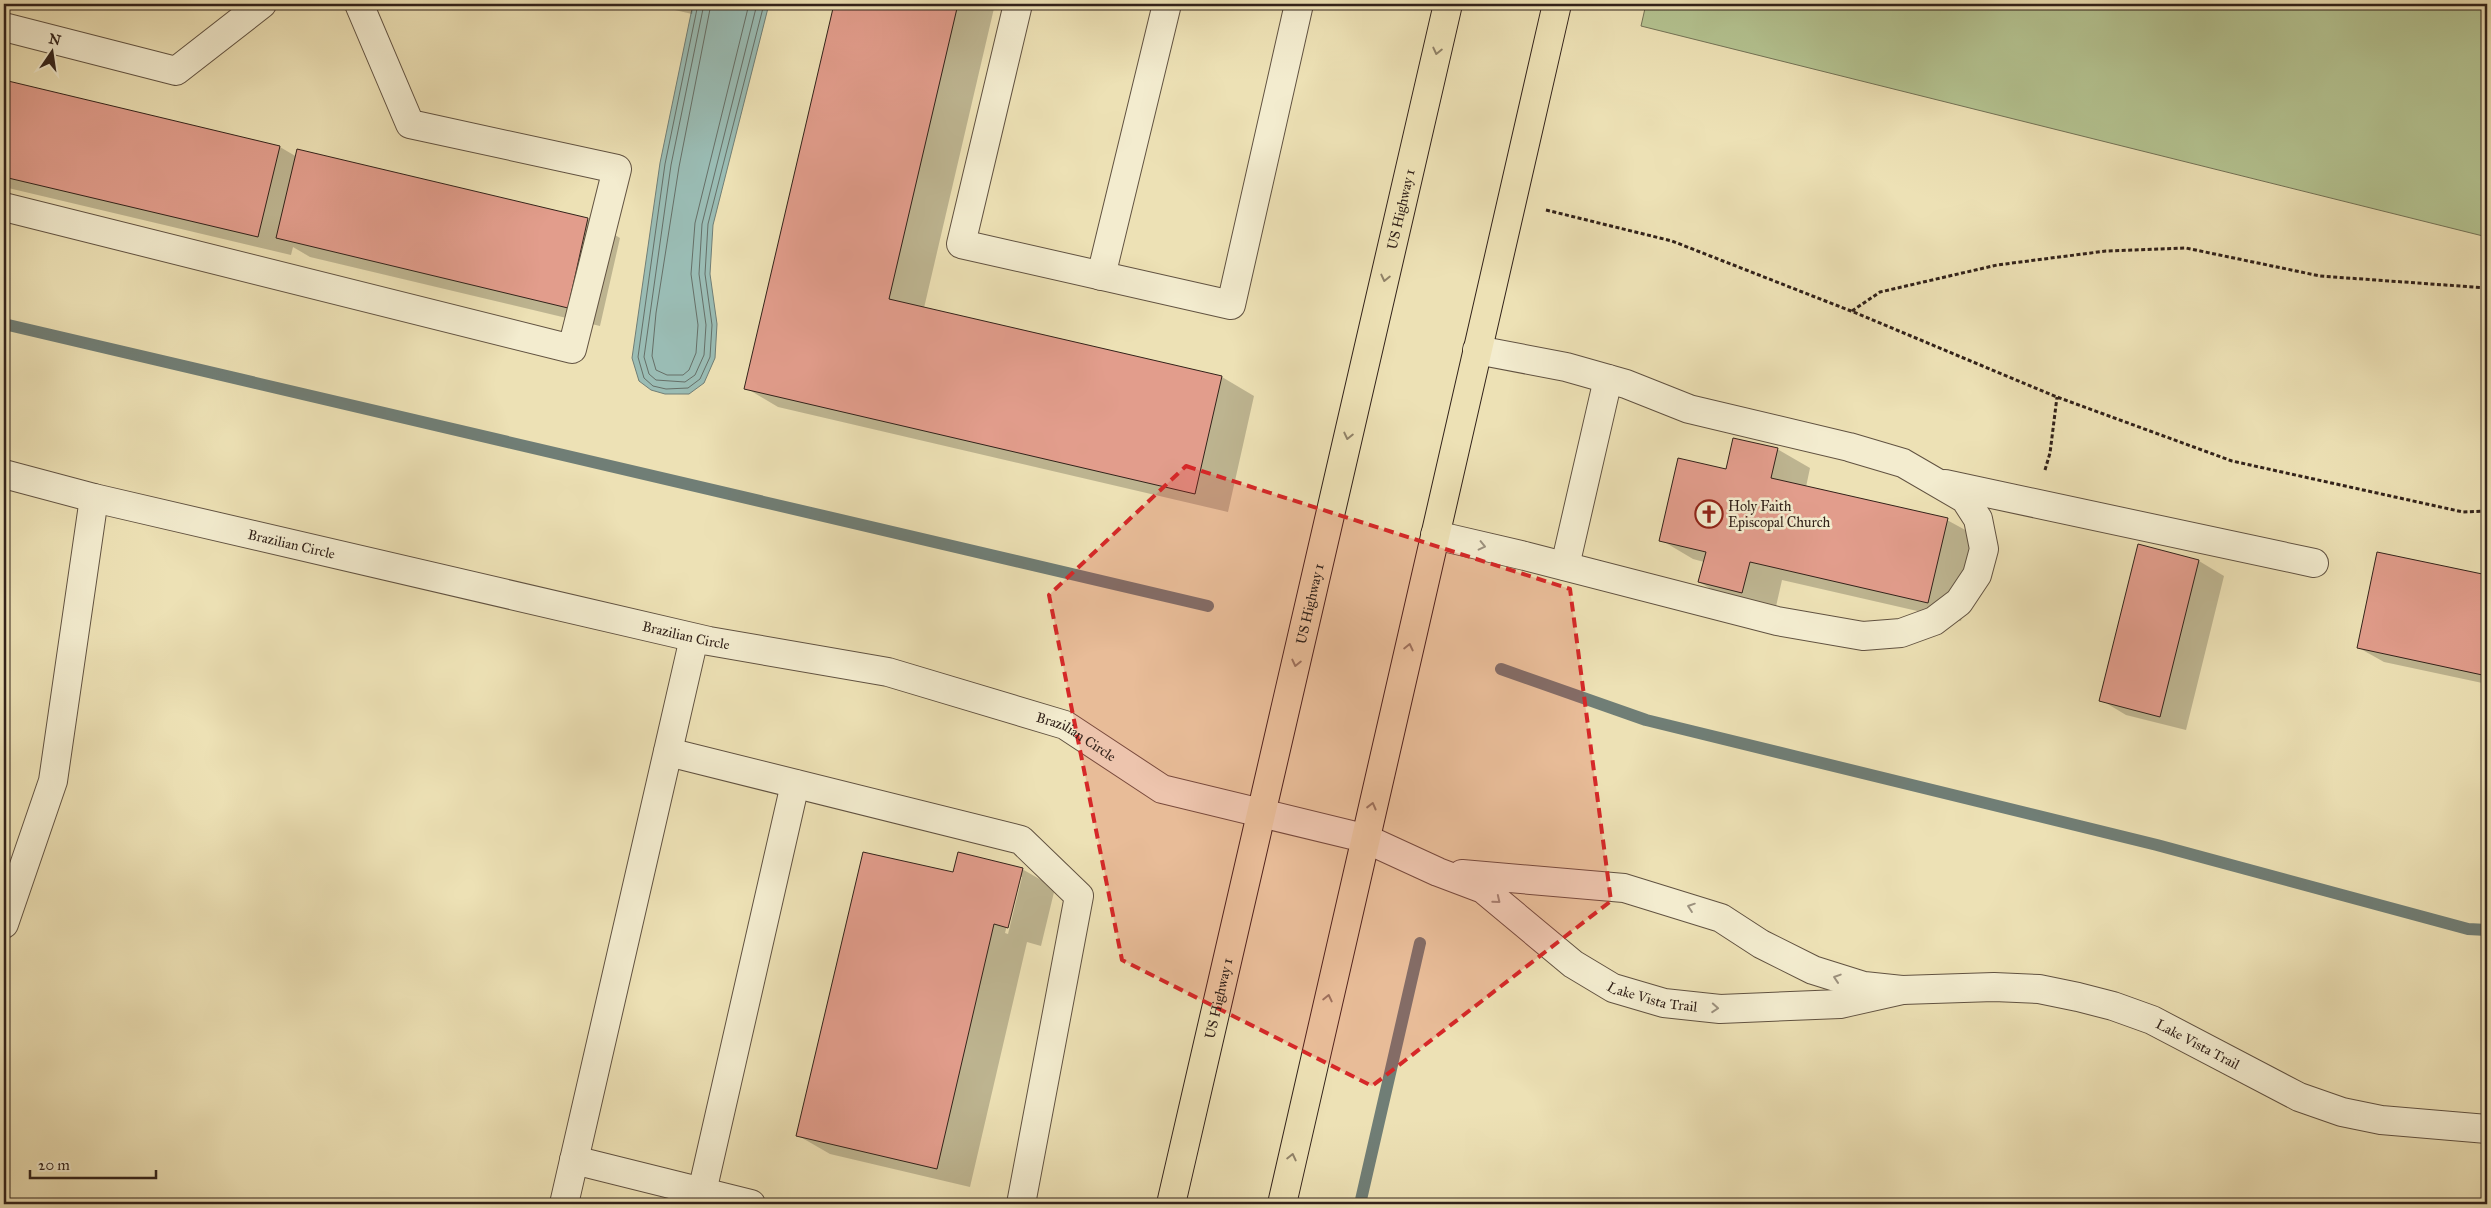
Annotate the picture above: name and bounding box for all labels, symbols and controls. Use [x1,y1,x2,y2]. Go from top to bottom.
north arrow [28,28,78,78]
text: N [47,30,63,49]
one-way arrow [1432,47,1443,56]
street label: US Highway 1 [1383,167,1418,251]
one-way arrow [1380,273,1391,282]
one-way arrow [1343,432,1354,441]
place label: Holy Faith Episcopal Church [1728,498,1831,531]
church icon: Holy Faith Episcopal Church [1694,499,1724,529]
street label: Brazilian Circle [246,526,337,562]
one-way arrow [1478,540,1487,551]
street label: US Highway 1 [1292,561,1327,646]
street label: Brazilian Circle [641,617,731,653]
one-way arrow [1403,643,1414,652]
one-way arrow [1291,658,1302,667]
street label: Brazilian Circle [1034,708,1120,765]
one-way arrow [1366,801,1377,810]
one-way arrow [1491,895,1500,903]
one-way arrow [1688,903,1696,913]
street label: US Highway 1 [1201,956,1236,1040]
one-way arrow [1833,973,1842,983]
street label: Lake Vista Trail [1604,978,1698,1015]
one-way arrow [1322,994,1333,1003]
one-way arrow [1711,1003,1719,1014]
street label: Lake Vista Trail [2153,1015,2243,1073]
scale bar [30,1148,156,1180]
one-way arrow [1286,1152,1297,1161]
text: 20 m [38,1156,70,1174]

